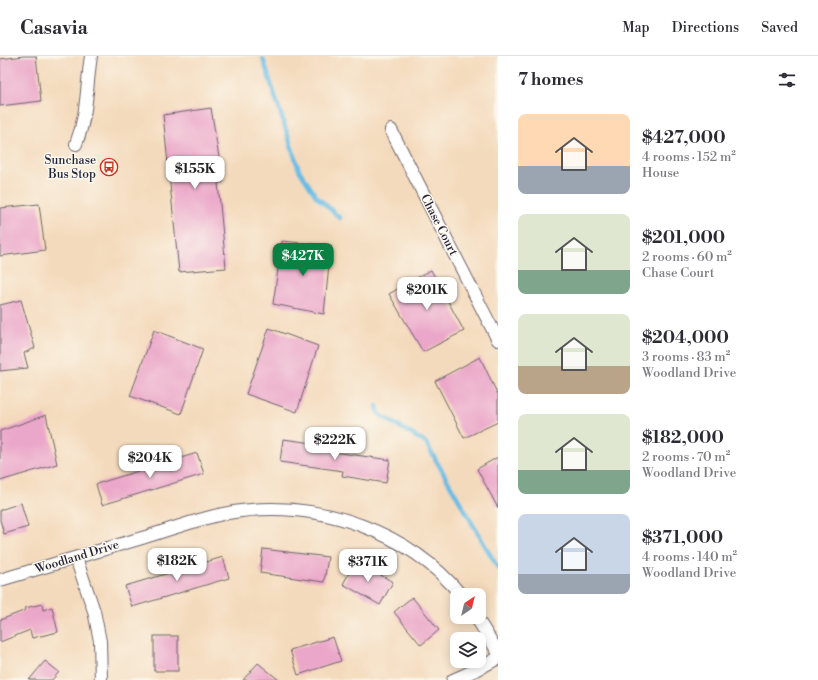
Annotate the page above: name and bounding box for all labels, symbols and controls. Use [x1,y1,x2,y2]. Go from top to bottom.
text: Casavia [20,16,88,40]
text: Map [622,19,650,37]
text: Directions [672,19,739,37]
text: Saved [761,19,798,37]
text: 7 homes [518,69,583,91]
icon: filters [776,69,798,91]
text: $427,000 [642,127,726,149]
icon: home [550,130,598,178]
text: 4 rooms · 152 m² [642,149,736,165]
place label: Sunchase Bus Stop [45,153,96,182]
pin: $155K [167,156,223,190]
bus stop icon: Sunchase Bus Stop [99,157,119,177]
text: $155K [175,161,215,177]
text: House [642,165,679,181]
street label: Chase Court [417,192,461,259]
text: $201,000 [642,227,725,249]
icon: home [550,230,598,278]
pin: $427K [275,243,331,277]
text: $427K [282,248,324,264]
text: 2 rooms · 60 m² [642,249,732,265]
text: Chase Court [642,265,714,281]
pin: $201K [399,277,455,311]
text: $201K [406,282,448,298]
text: $204,000 [642,327,729,349]
icon: home [550,330,598,378]
text: 3 rooms · 83 m² [642,349,730,365]
text: Woodland Drive [642,365,736,381]
pin: $222K [307,427,363,461]
text: $182,000 [642,427,724,449]
icon: home [550,430,598,478]
text: $222K [314,432,356,448]
pin: $204K [122,445,178,479]
text: 2 rooms · 70 m² [642,449,730,465]
text: $204K [128,450,172,466]
text: Woodland Drive [642,465,736,481]
text: $371,000 [642,527,723,549]
icon: home [550,530,598,578]
street label: Woodland Drive [32,537,121,577]
pin: $182K [149,548,205,582]
pin: $371K [340,549,396,583]
text: 4 rooms · 140 m² [642,549,737,565]
text: $182K [157,553,197,569]
text: $371K [348,554,388,570]
text: Woodland Drive [642,565,736,581]
north arrow [450,588,486,624]
map controls [450,588,486,668]
button: layers [450,632,486,668]

